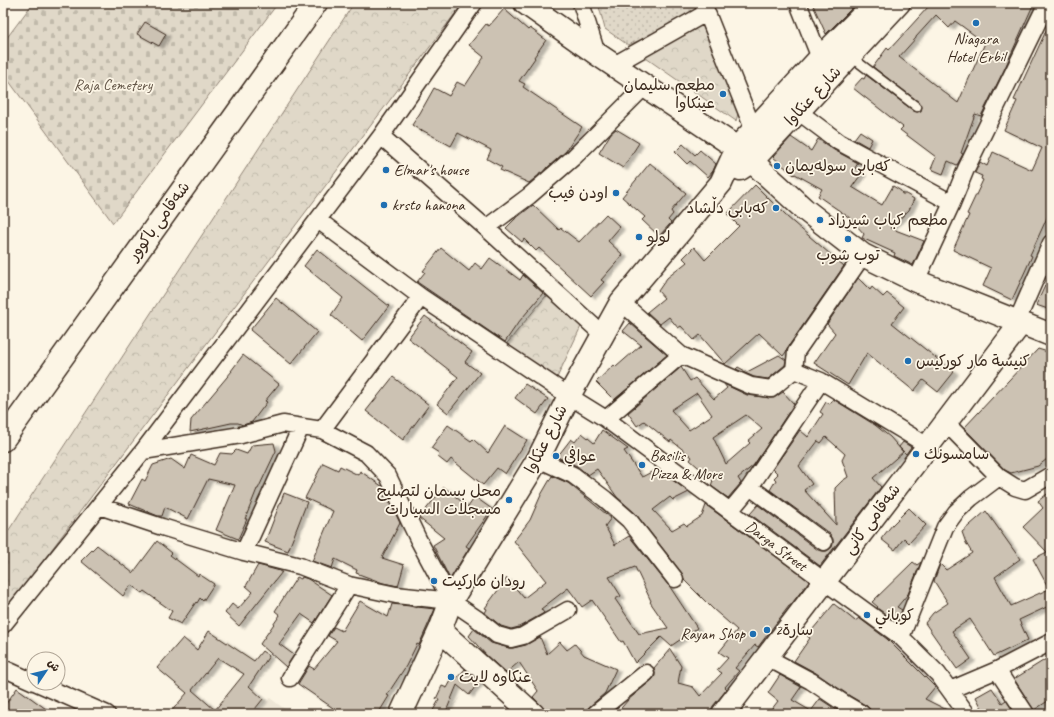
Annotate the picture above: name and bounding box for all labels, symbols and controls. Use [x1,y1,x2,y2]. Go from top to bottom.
marker: Niagara Hotel Erbil [971,18,981,28]
place label: Niagara Hotel Erbil [947,29,1009,67]
street label: شارع عنكاوا [780,62,846,131]
park label: Raja Cemetery [74,75,154,95]
place label: مطعم سليمان عينكاوا [624,75,715,113]
marker: مطعم سليمان عينكاوا [718,89,728,99]
place label: کەبابی سولەیمان [785,156,891,176]
place label: Elmar's house [394,160,470,180]
marker: کەبابی سولەیمان [772,161,782,171]
marker: Elmar's house [381,165,391,175]
street label: شەقامی باکوور [122,178,194,266]
place label: اودن فيب [548,183,608,203]
marker: اودن فيب [611,188,621,198]
place label: krsto hanona [392,195,466,215]
place label: کەبابی دڵشاد [686,196,768,218]
marker: krsto hanona [379,200,389,210]
marker: کەبابی دڵشاد [771,203,781,213]
place label: مطعم كباب شيرزاد [828,210,948,232]
marker: مطعم كباب شيرزاد [815,215,825,225]
place label: لولو [646,227,671,247]
marker: لولو [634,232,644,242]
marker: توب شوب [843,234,853,244]
place label: توب شوب [816,245,880,265]
place label: كنيسة مار كوركيس [916,351,1030,371]
marker: كنيسة مار كوركيس [903,356,913,366]
street label: شارع عنكاوا [520,401,573,477]
place label: سامسونك [924,444,989,464]
place label: عوافي [564,446,596,467]
place label: Basilis Pizza & More [650,446,724,484]
marker: سامسونك [911,449,921,459]
marker: عوافي [551,451,561,461]
marker: Basilis Pizza & More [637,460,647,470]
street label: شەقامی کانی [839,480,905,558]
place label: محل بسمان لتصليح مسجلات السيارات [377,481,501,519]
marker: محل بسمان لتصليح مسجلات السيارات [504,495,514,505]
street label: Darga Street [741,516,812,577]
place label: رودان ماركيت [442,571,526,591]
marker: رودان ماركيت [429,576,439,586]
place label: كوباني [875,605,914,629]
marker: كوباني [862,610,872,620]
place label: سارة2 [775,620,813,640]
place label: Rayan Shop [680,624,746,644]
marker: سارة2 [762,625,772,635]
marker: Rayan Shop [748,629,758,639]
north arrow [26,651,66,691]
text: ش [45,656,63,674]
place label: عنكاوه لايت [459,667,532,687]
marker: عنكاوه لايت [446,672,456,682]

